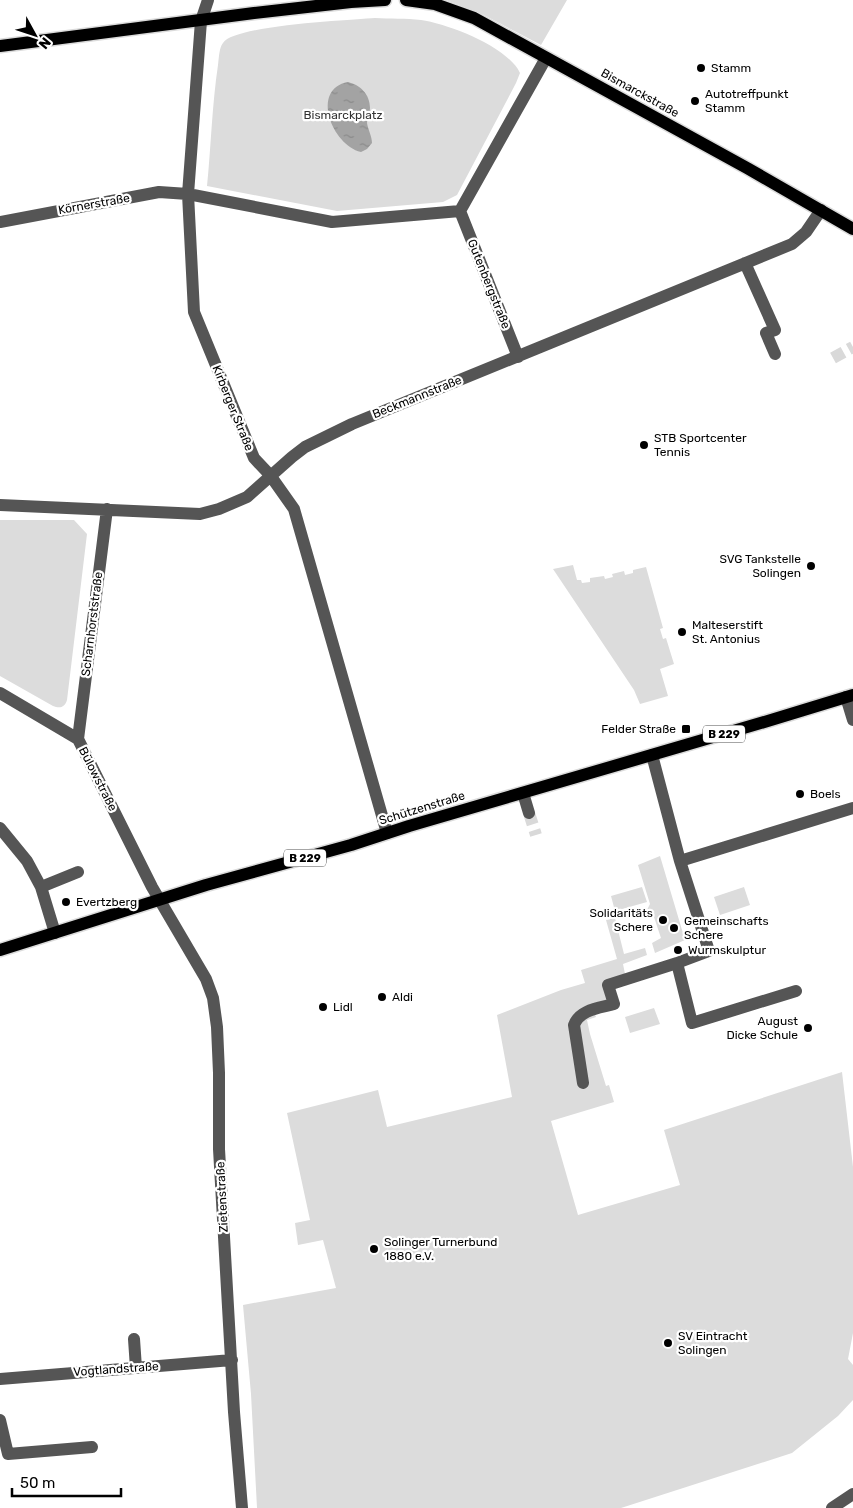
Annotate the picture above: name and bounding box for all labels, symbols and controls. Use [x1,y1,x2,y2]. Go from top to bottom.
north arrow [10,10,60,60]
text: N [35,34,54,52]
place label: Stamm [711,61,751,75]
marker: Stamm [695,62,707,74]
street label: Bismarckstraße [598,66,682,120]
place label: Autotreffpunkt Stamm [705,87,789,115]
marker: Autotreffpunkt Stamm [689,95,701,107]
park label: Bismarckplatz [303,108,383,122]
street label: Körnerstraße [57,191,131,217]
street label: Gutenbergstraße [465,237,513,331]
street label: Kirberger Straße [209,363,257,453]
street label: Beckmannstraße [370,373,464,421]
place label: STB Sportcenter Tennis [654,431,747,459]
marker: STB Sportcenter Tennis [638,439,650,451]
place label: SVG Tankstelle Solingen [719,552,801,580]
marker: SVG Tankstelle Solingen [805,560,817,572]
street label: Scharnhorststraße [79,571,105,677]
place label: Malteserstift St. Antonius [692,618,763,646]
marker: Malteserstift St. Antonius [676,626,688,638]
place label: Felder Straße [601,722,676,736]
marker: Felder Straße [680,723,692,735]
road number: B 229 [703,726,745,742]
street label: Bülowstraße [76,745,120,814]
place label: Boels [810,787,841,801]
street label: Schützenstraße [377,788,467,828]
marker: Boels [794,788,806,800]
road number: B 229 [284,850,326,866]
place label: Evertzberg [76,895,137,909]
marker: Evertzberg [60,896,72,908]
place label: Solidaritäts Schere [590,906,653,934]
marker: Solidaritäts Schere [657,914,669,926]
place label: Gemeinschafts Schere [684,914,769,942]
marker: Gemeinschafts Schere [668,922,680,934]
place label: Wurmskulptur [688,943,766,957]
marker: Wurmskulptur [672,944,684,956]
place label: Aldi [392,990,413,1004]
marker: Aldi [376,991,388,1003]
place label: Lidl [333,1000,353,1014]
marker: Lidl [317,1001,329,1013]
place label: August Dicke Schule [726,1014,798,1042]
marker: August Dicke Schule [802,1022,814,1034]
street label: Zietenstraße [213,1161,231,1233]
place label: Solinger Turnerbund 1880 e.V. [384,1235,497,1263]
marker: Solinger Turnerbund 1880 e.V. [368,1243,380,1255]
place label: SV Eintracht Solingen [678,1329,748,1357]
marker: SV Eintracht Solingen [662,1337,674,1349]
street label: Vogtlandstraße [73,1359,159,1379]
scale bar [12,1466,121,1498]
text: 50 m [20,1474,55,1492]

